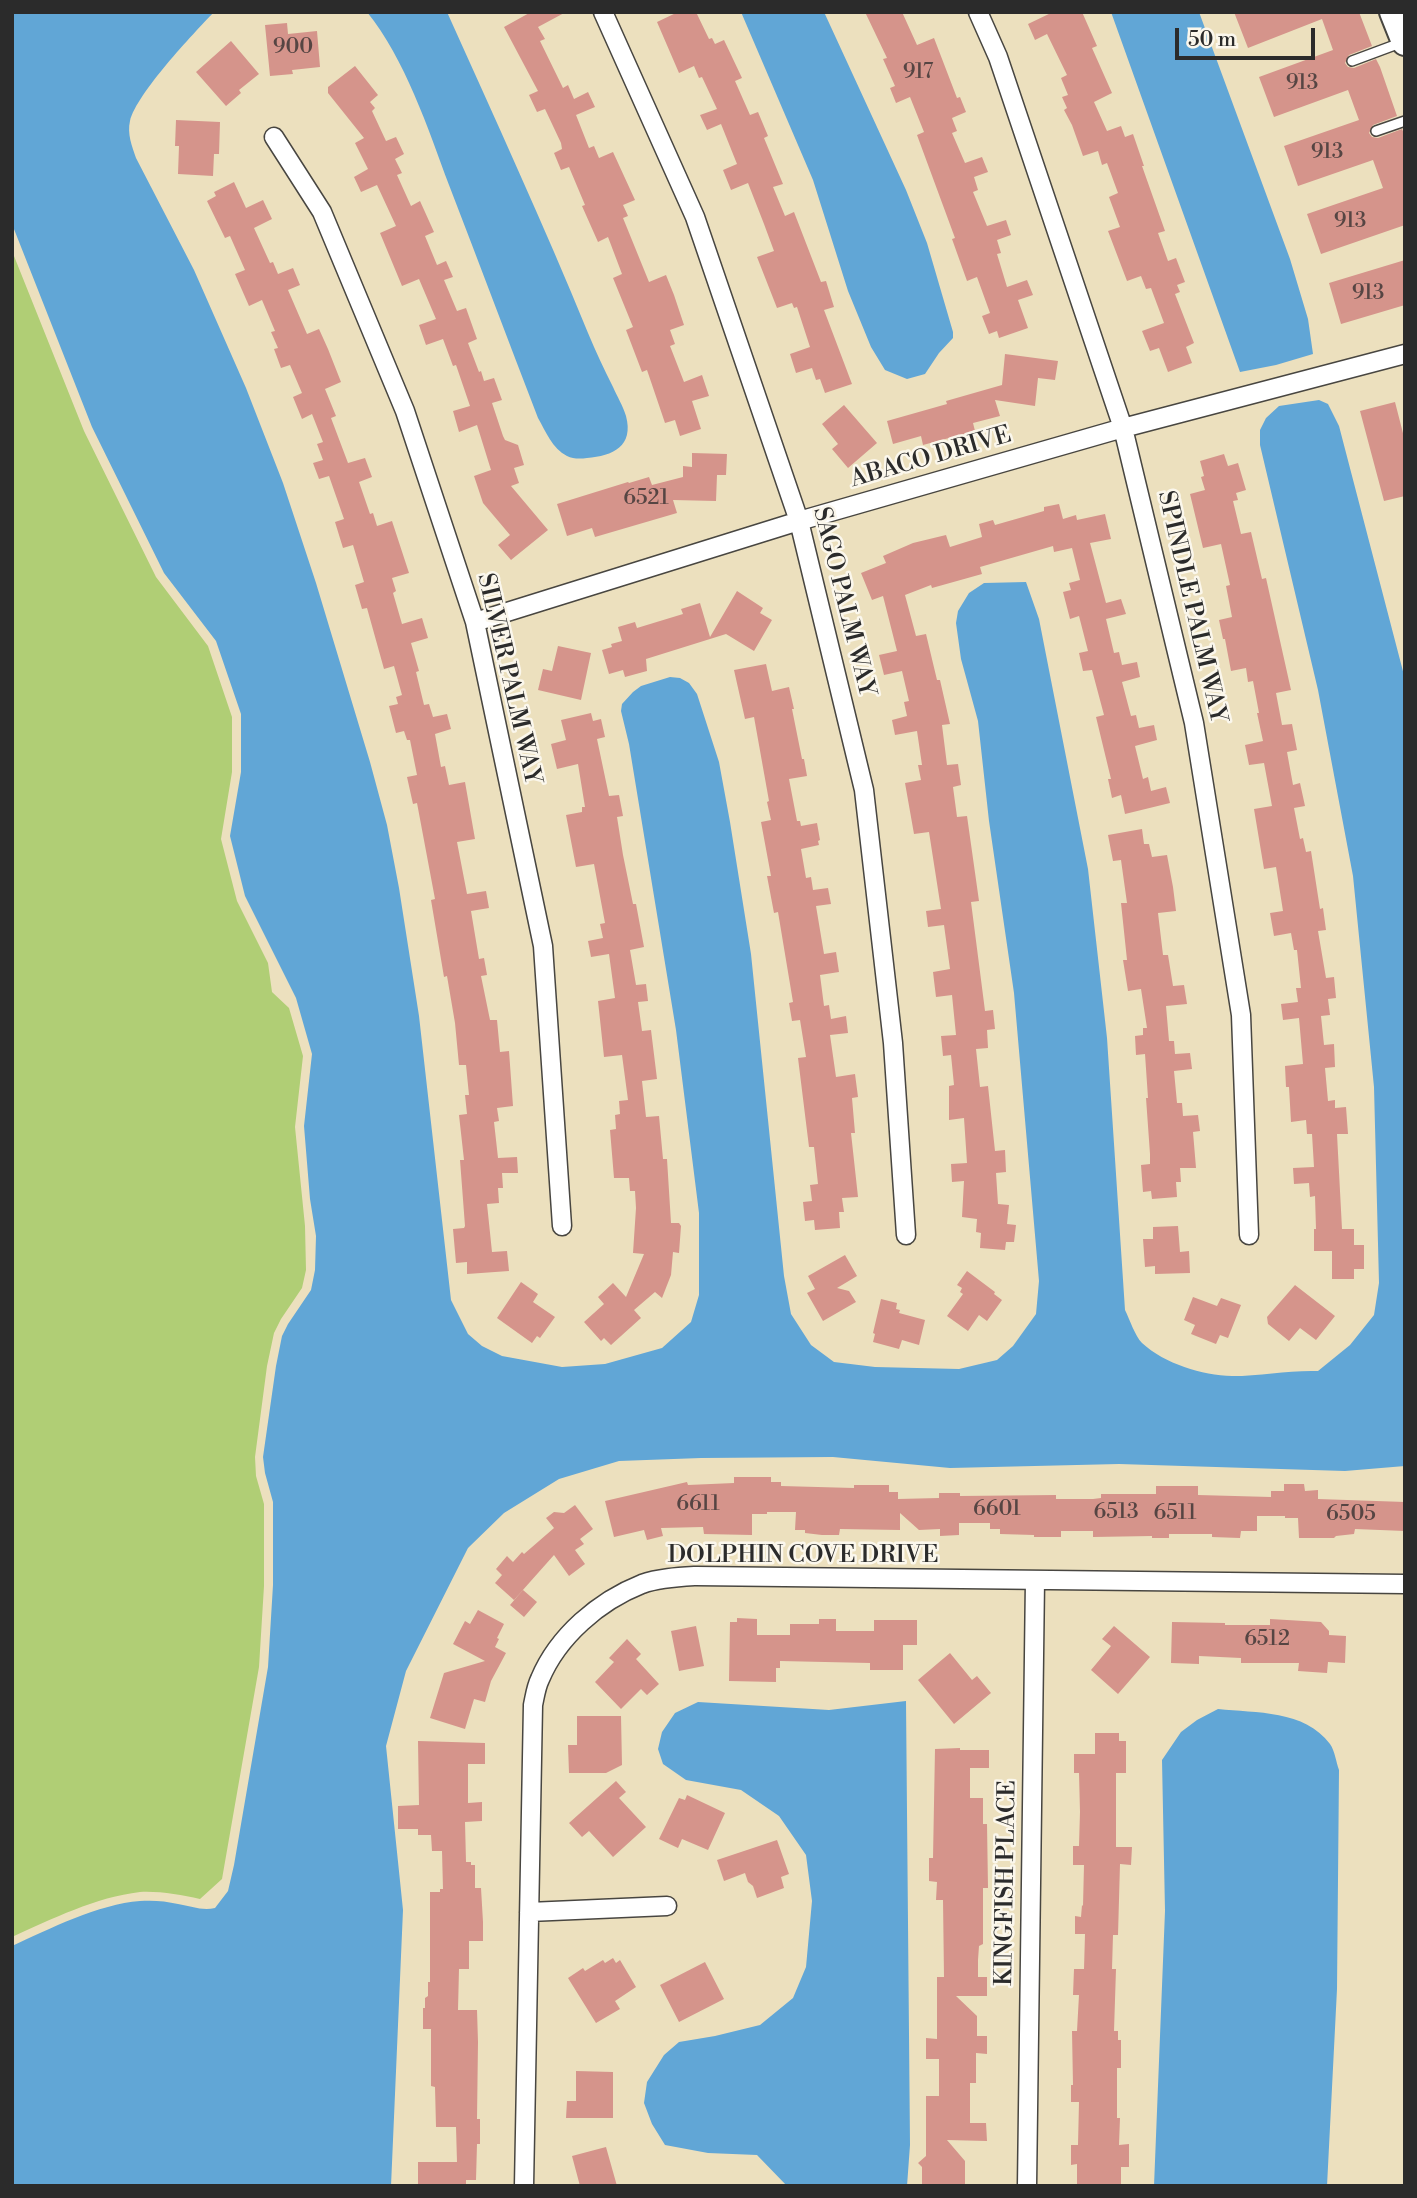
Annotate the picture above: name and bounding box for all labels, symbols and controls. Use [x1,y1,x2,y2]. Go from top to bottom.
scale bar [1179,14,1319,58]
text: 50 m [1188,27,1236,53]
house number: 900 [273,35,313,61]
house number: 917 [903,60,933,86]
house number: 913 [1286,71,1318,97]
house number: 913 [1311,140,1343,166]
house number: 913 [1334,209,1366,235]
house number: 913 [1352,281,1384,307]
street label: ABACO DRIVE [847,421,1015,495]
house number: 6521 [623,486,669,512]
street label: SPINDLE PALM WAY [1150,488,1232,726]
street label: SAGO PALM WAY [806,504,880,700]
street label: SILVER PALM WAY [470,571,546,787]
house number: 6611 [676,1492,720,1518]
house number: 6601 [973,1497,1021,1523]
house number: 6513 [1094,1500,1138,1526]
house number: 6511 [1153,1501,1197,1527]
house number: 6505 [1326,1502,1376,1528]
street label: DOLPHIN COVE DRIVE [667,1542,939,1570]
house number: 6512 [1244,1627,1290,1653]
street label: KINGFISH PLACE [991,1780,1023,1986]

